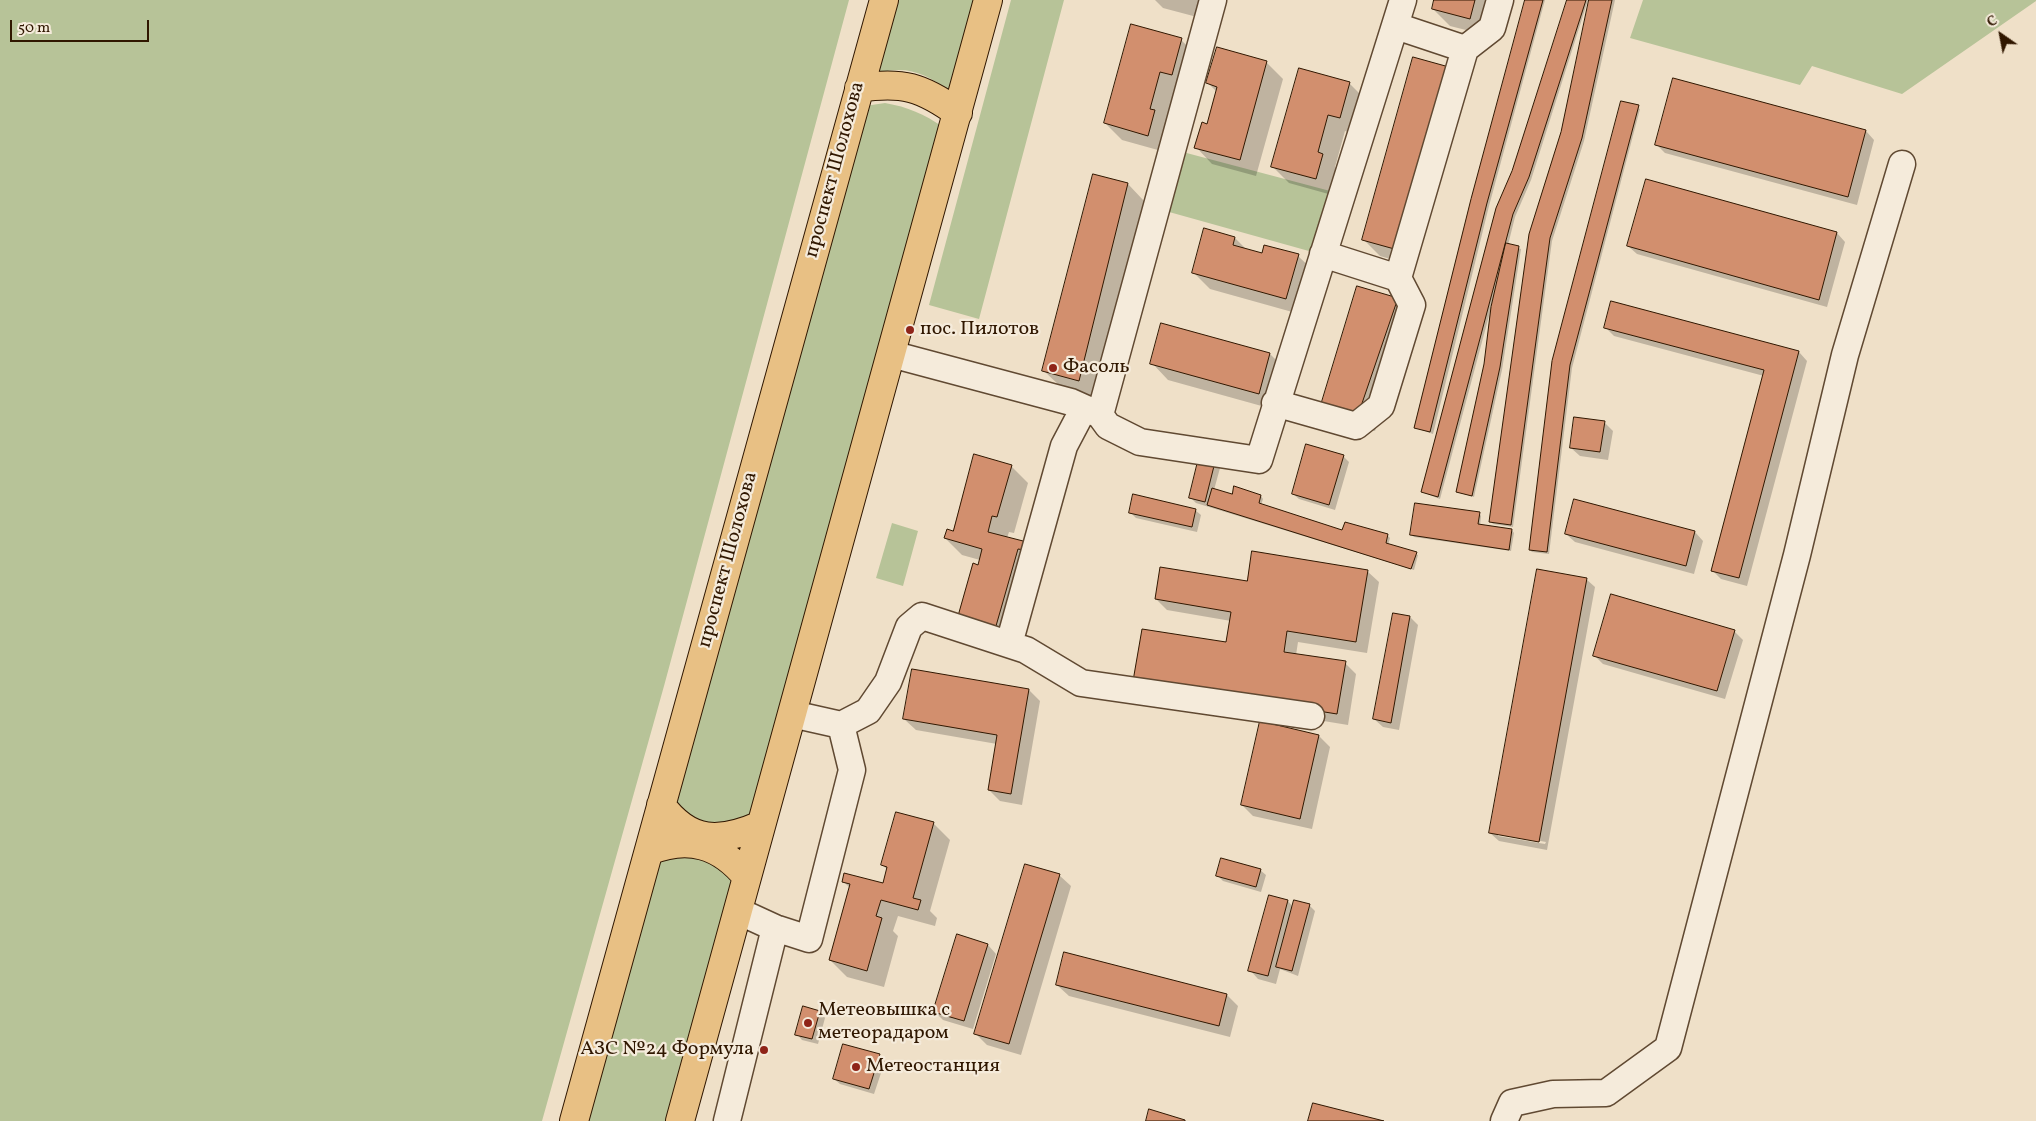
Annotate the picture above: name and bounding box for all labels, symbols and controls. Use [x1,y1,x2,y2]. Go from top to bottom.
scale bar [12,10,151,42]
north arrow [1976,10,2026,60]
text: С [1984,12,2002,32]
text: 50 m [18,18,50,39]
street label: проспект Шолохова [801,79,871,261]
place label: пос. Пилотов [920,318,1039,342]
marker: пос. Пилотов [904,324,916,336]
place label: Фасоль [1063,356,1130,380]
marker: Фасоль [1047,362,1059,374]
street label: проспект Шолохова [694,469,764,651]
place label: Метеовышка с метеорадаром [818,999,950,1046]
marker: Метеовышка с метеорадаром [802,1017,814,1029]
place label: АЗС №24 Формула [580,1038,754,1062]
marker: АЗС №24 Формула [758,1044,770,1056]
place label: Метеостанция [866,1055,1000,1079]
marker: Метеостанция [850,1061,862,1073]

